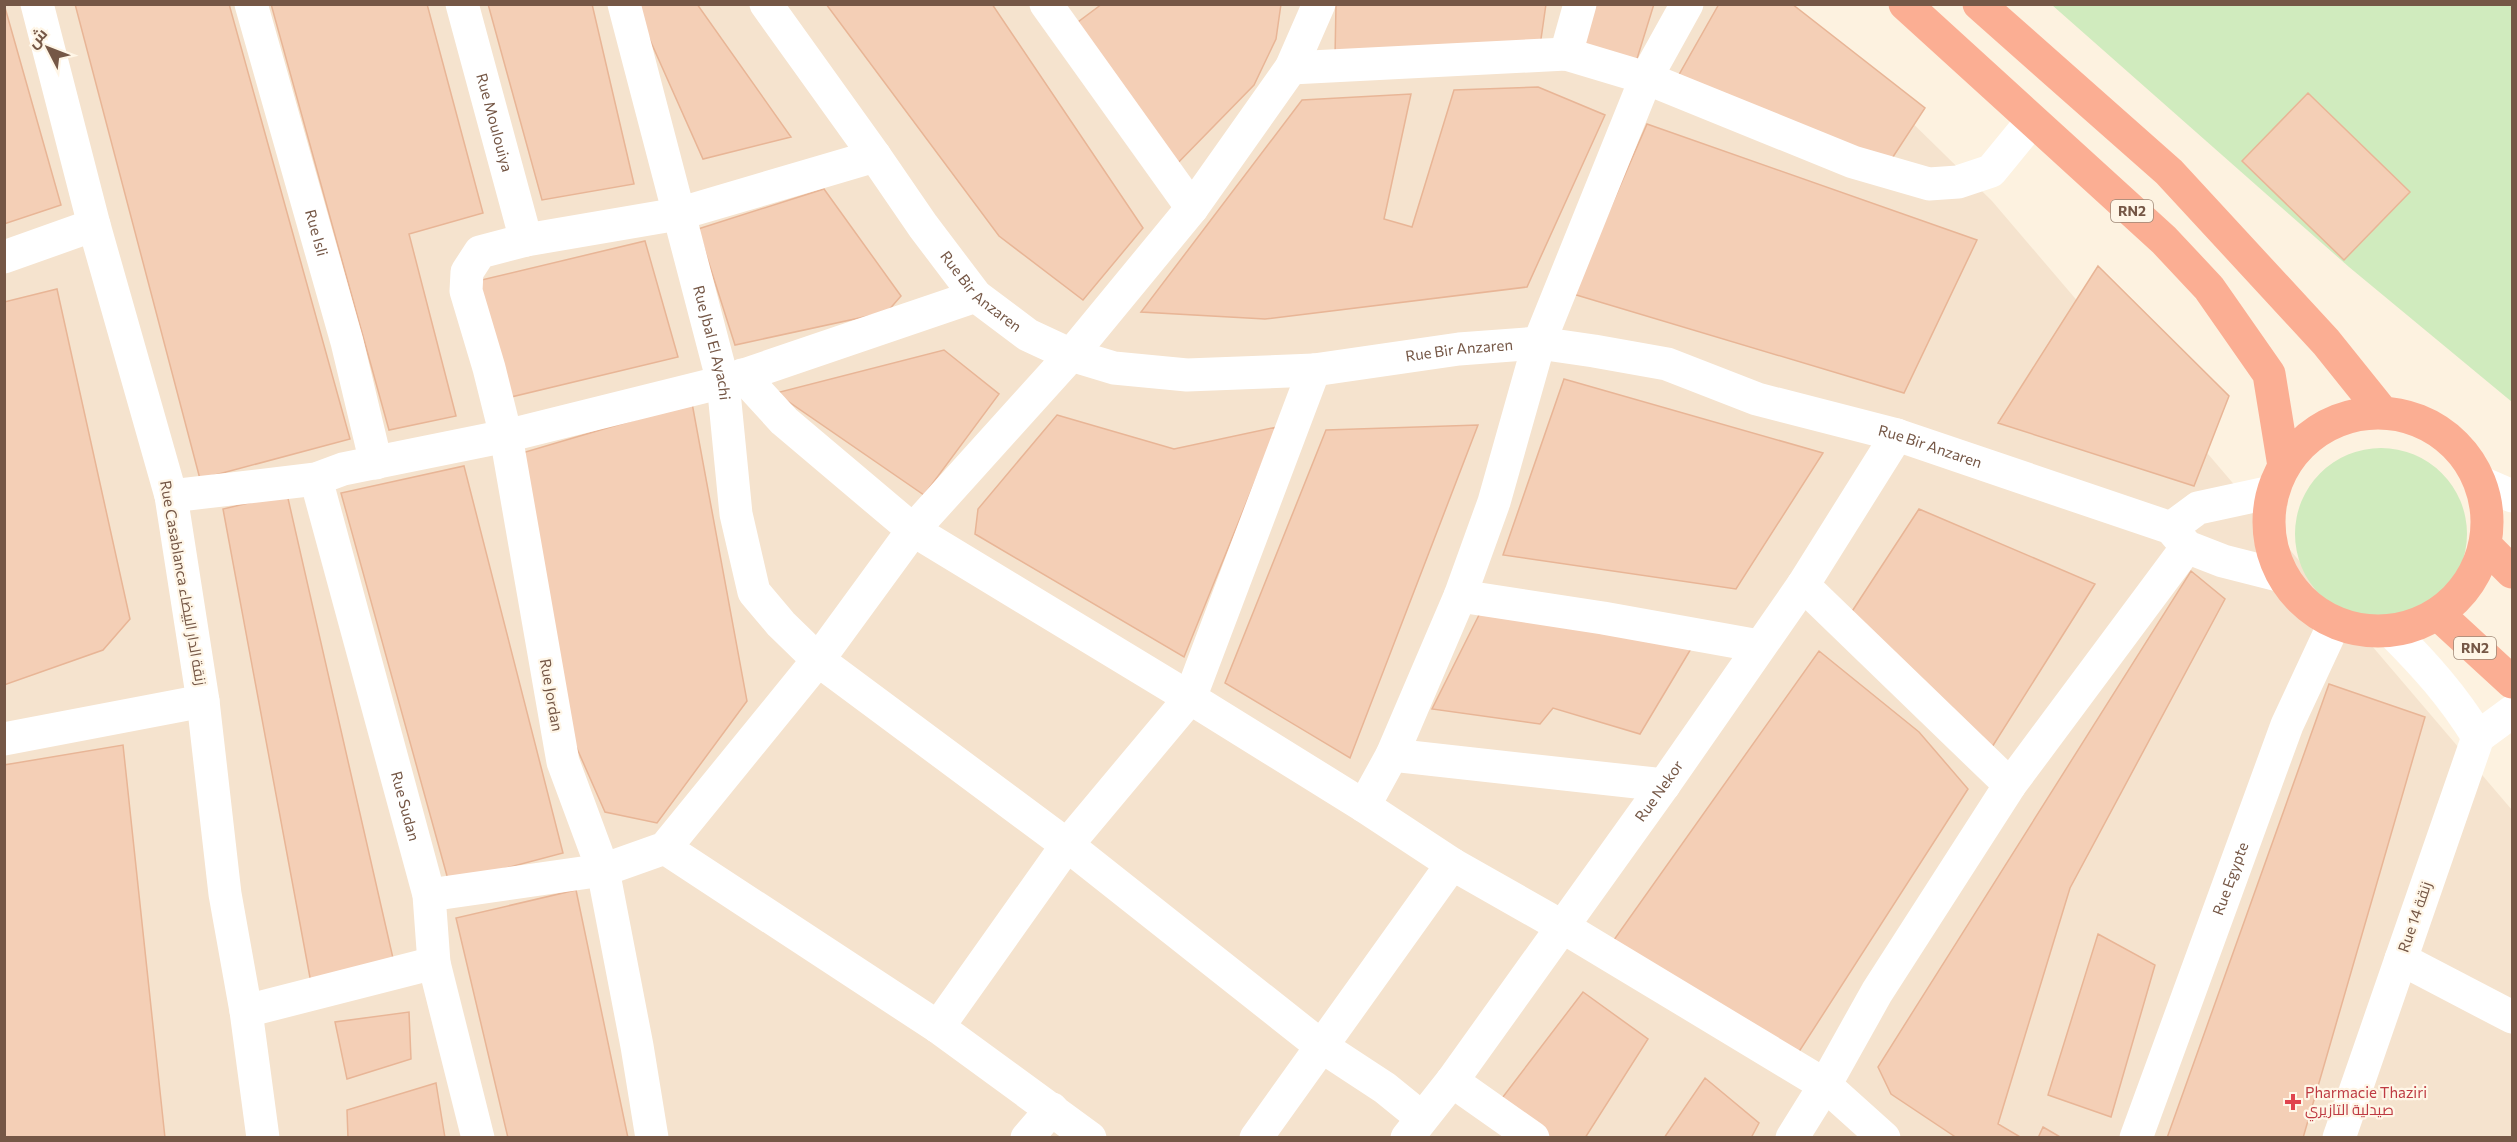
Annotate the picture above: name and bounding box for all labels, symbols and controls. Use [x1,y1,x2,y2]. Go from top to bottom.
north arrow [18,18,78,78]
text: ش [23,24,51,52]
street label: Rue Moulouiya [473,71,517,174]
road number: RN2 [2111,200,2153,222]
street label: Rue Isli [302,207,332,258]
street label: Rue Bir Anzaren [937,247,1025,335]
street label: Rue Jbal El Ayachi [690,283,735,401]
street label: Rue Bir Anzaren [1404,335,1514,365]
street label: Rue Bir Anzaren [1876,421,1984,471]
street label: Rue Casablanca زنقة الدار البيضاء [156,479,211,687]
road number: RN2 [2454,637,2496,659]
street label: Rue Jordan [537,657,567,732]
street label: Rue Nekor [1631,756,1686,825]
street label: Rue Sudan [388,769,424,843]
street label: Rue Egypte [2208,839,2251,918]
street label: Rue 14 زنقة [2394,879,2435,955]
place label: Pharmacie Thaziri صيدلية التازيري [2305,1083,2427,1122]
marker: Pharmacie Thaziri صيدلية التازيري [2286,1095,2300,1109]

